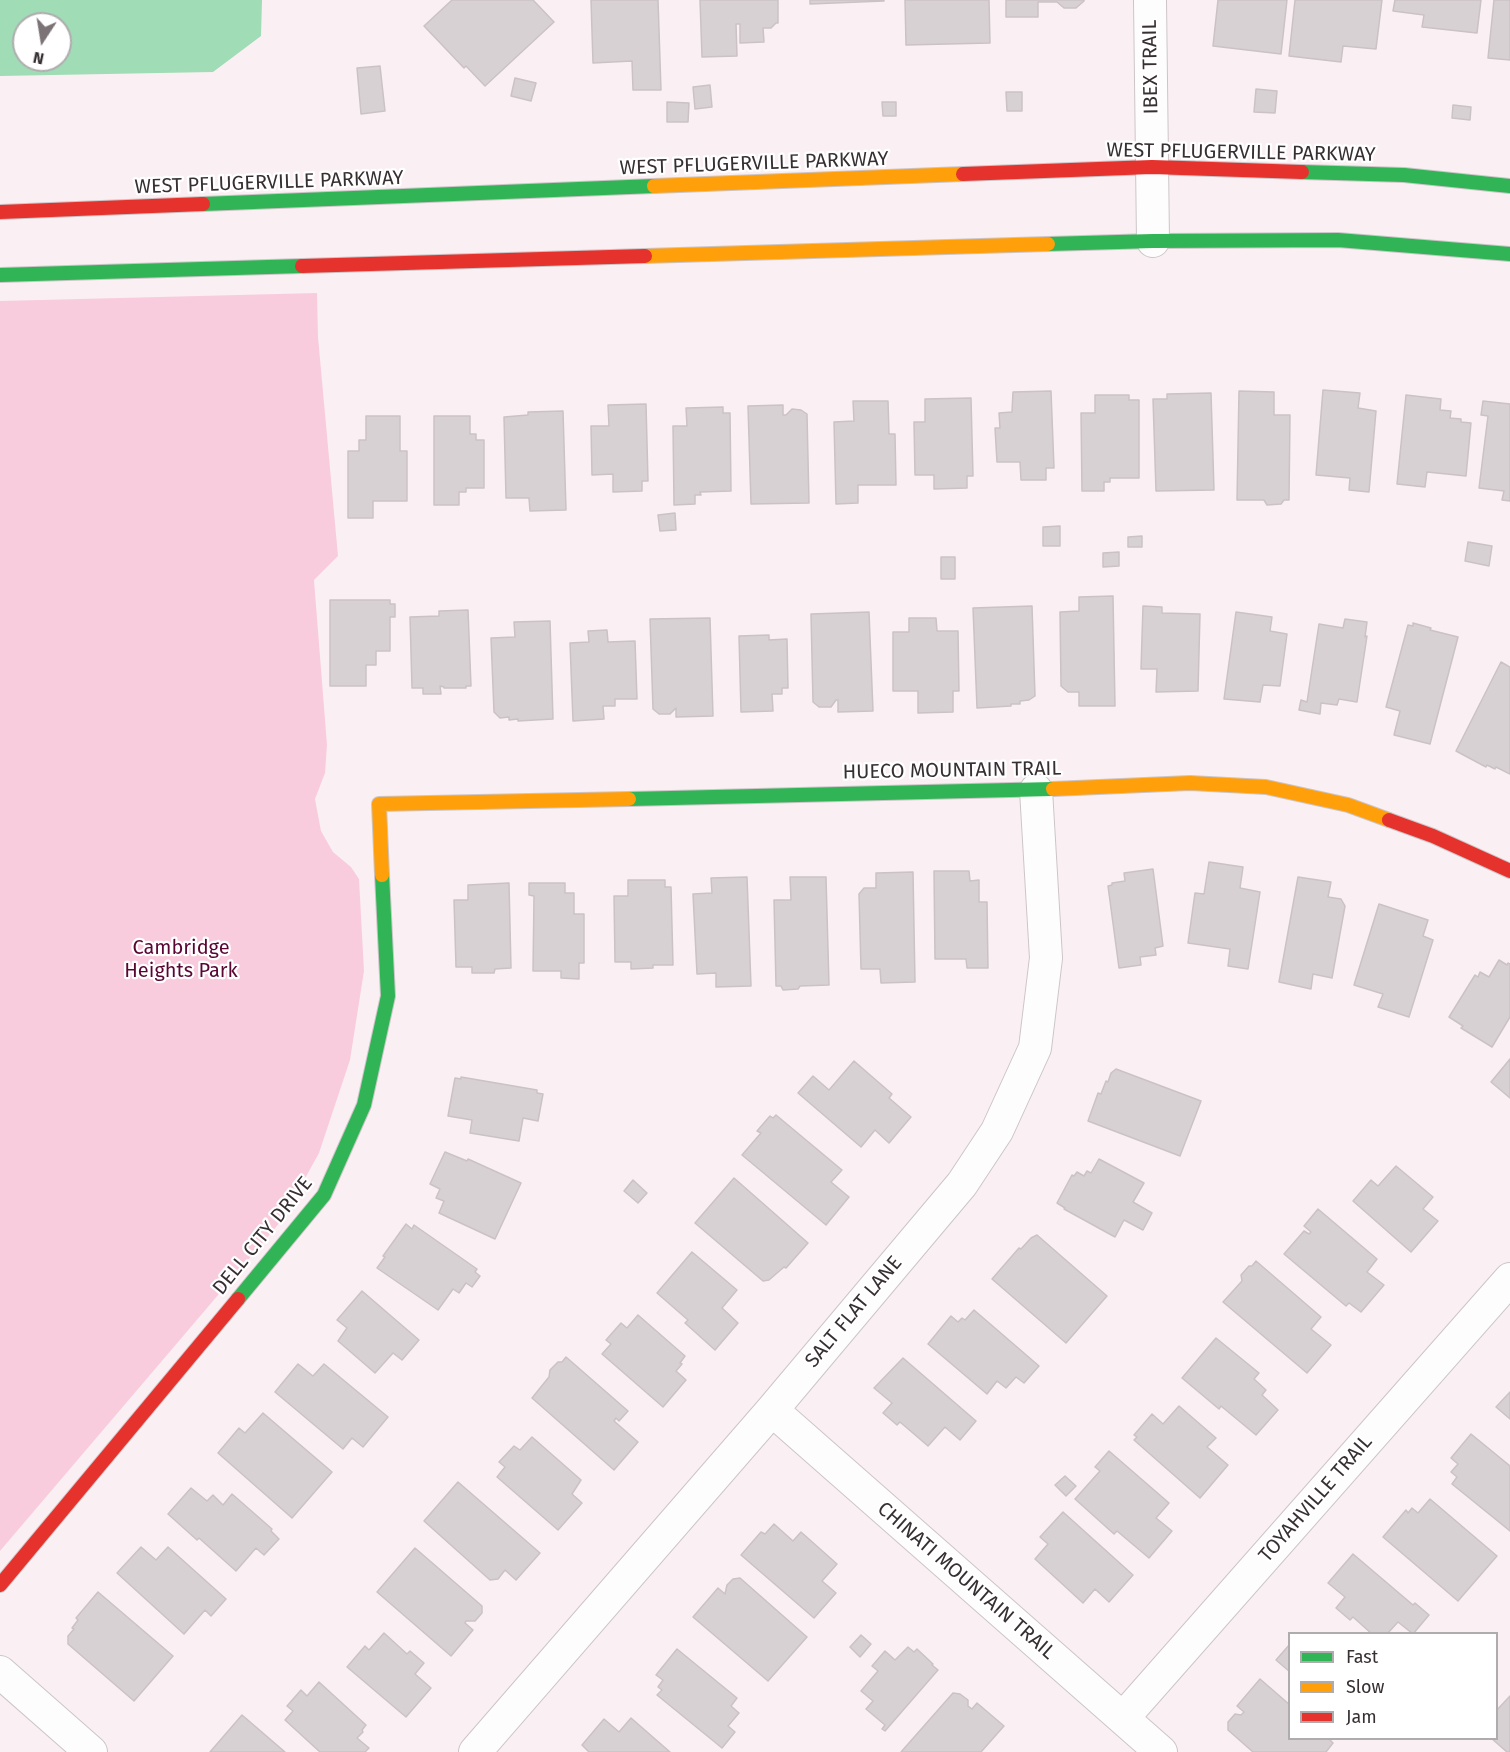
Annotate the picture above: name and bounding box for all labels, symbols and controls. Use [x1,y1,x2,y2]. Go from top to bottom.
north arrow [12,12,72,72]
street label: IBEX TRAIL [1138,19,1164,115]
text: N [31,48,46,69]
street label: WEST PFLUGERVILLE PARKWAY [1106,139,1376,167]
street label: WEST PFLUGERVILLE PARKWAY [619,147,889,181]
street label: WEST PFLUGERVILLE PARKWAY [134,166,404,200]
street label: HUECO MOUNTAIN TRAIL [842,757,1062,785]
park label: Cambridge Heights Park [124,936,238,983]
street label: DELL CITY DRIVE [208,1172,318,1300]
street label: SALT FLAT LANE [801,1251,907,1373]
street label: TOYAHVILLE TRAIL [1254,1431,1378,1567]
street label: CHINATI MOUNTAIN TRAIL [872,1497,1060,1665]
legend [1288,1632,1498,1740]
text: Fast [1346,1646,1378,1668]
text: Slow [1346,1676,1384,1698]
text: Jam [1346,1706,1377,1728]

